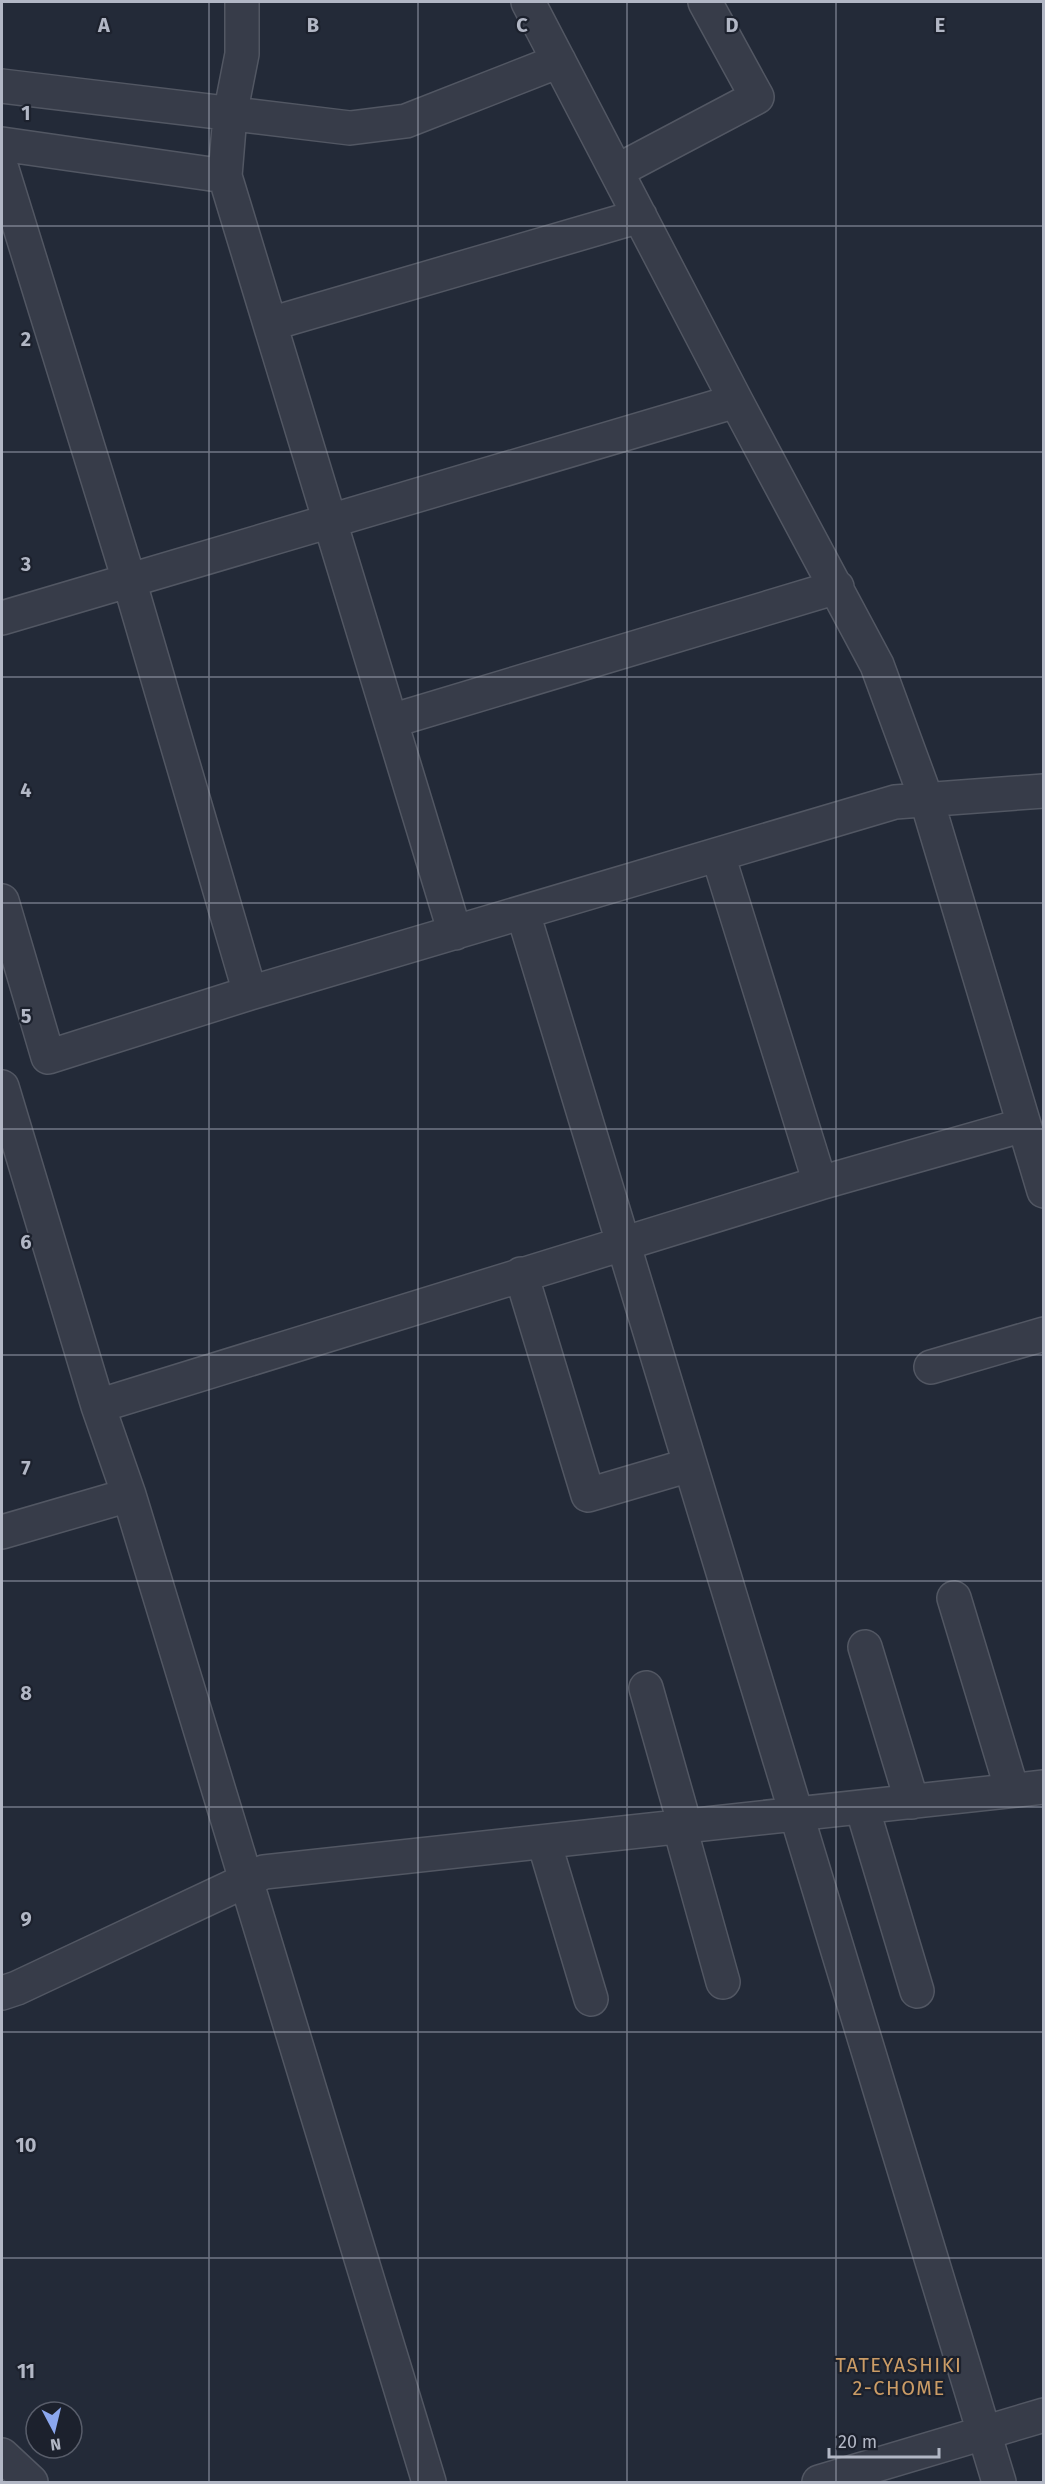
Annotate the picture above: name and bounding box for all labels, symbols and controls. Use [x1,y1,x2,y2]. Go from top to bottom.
text: A [97,13,111,37]
text: B [307,13,319,37]
text: C [516,13,528,37]
text: D [725,13,739,37]
text: E [935,13,945,37]
text: 1 [21,101,31,125]
text: 2 [21,327,31,351]
text: 3 [20,552,31,576]
text: 4 [20,778,32,802]
text: 5 [21,1004,32,1028]
text: 6 [20,1230,32,1254]
text: 7 [21,1456,31,1480]
text: 8 [20,1681,32,1705]
text: 9 [20,1907,32,1931]
text: 10 [16,2133,36,2157]
district label: TATEYASHIKI 2-CHOME [836,2353,962,2400]
text: 11 [17,2359,35,2383]
north arrow [24,2400,84,2460]
scale bar [829,2421,938,2459]
text: 20 m [838,2431,877,2453]
text: N [49,2434,62,2454]

